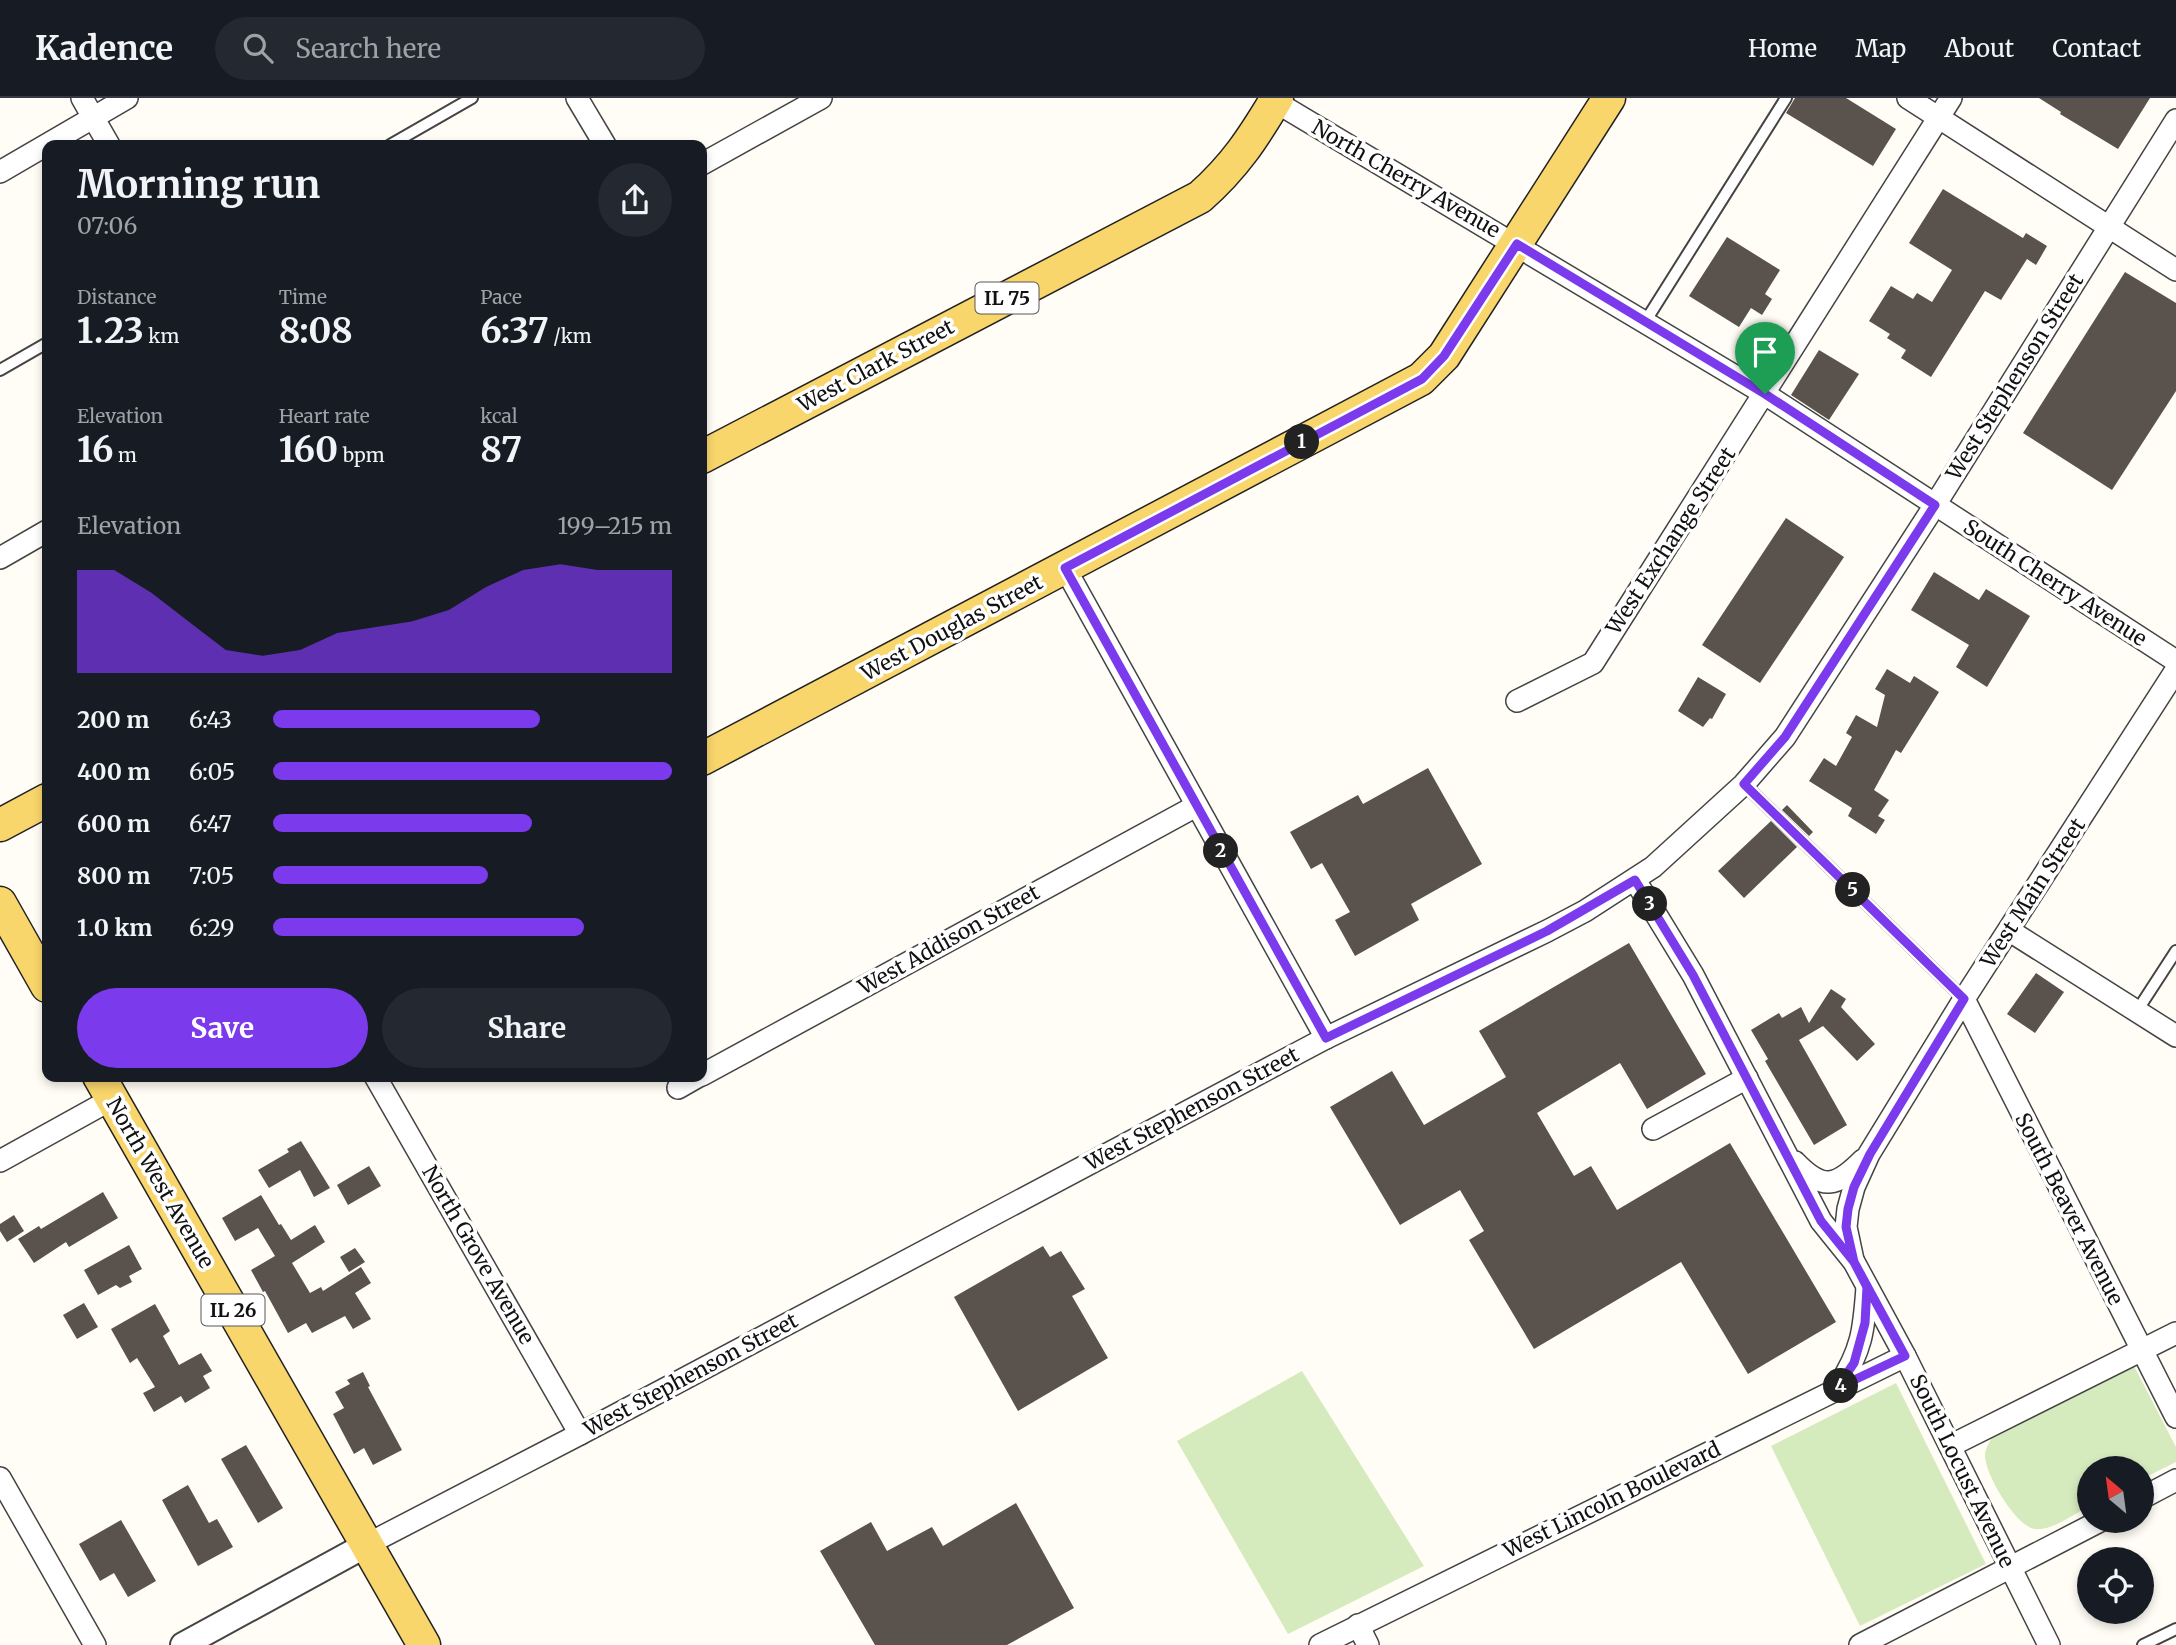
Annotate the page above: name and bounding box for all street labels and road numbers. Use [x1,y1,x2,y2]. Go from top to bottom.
street label: North Cherry Avenue [1307,114,1505,244]
street label: West Stephenson Street [1939,268,2089,486]
road number: IL 75 [976,282,1038,314]
street label: West Clark Street [792,313,959,419]
street label: West Exchange Street [1599,442,1741,640]
street label: South Cherry Avenue [1958,513,2152,652]
street label: West Douglas Street [855,568,1047,687]
street label: West Main Street [1974,813,2091,973]
street label: West Addison Street [853,879,1044,1001]
street label: West Stephenson Street [1079,1041,1303,1177]
street label: North West Avenue [101,1092,220,1273]
street label: South Beaver Avenue [2009,1108,2130,1309]
street label: North Grove Avenue [416,1161,541,1349]
road number: IL 26 [202,1294,264,1326]
street label: West Stephenson Street [578,1307,802,1443]
street label: South Locust Avenue [1904,1370,2021,1572]
street label: West Lincoln Boulevard [1498,1435,1725,1564]

